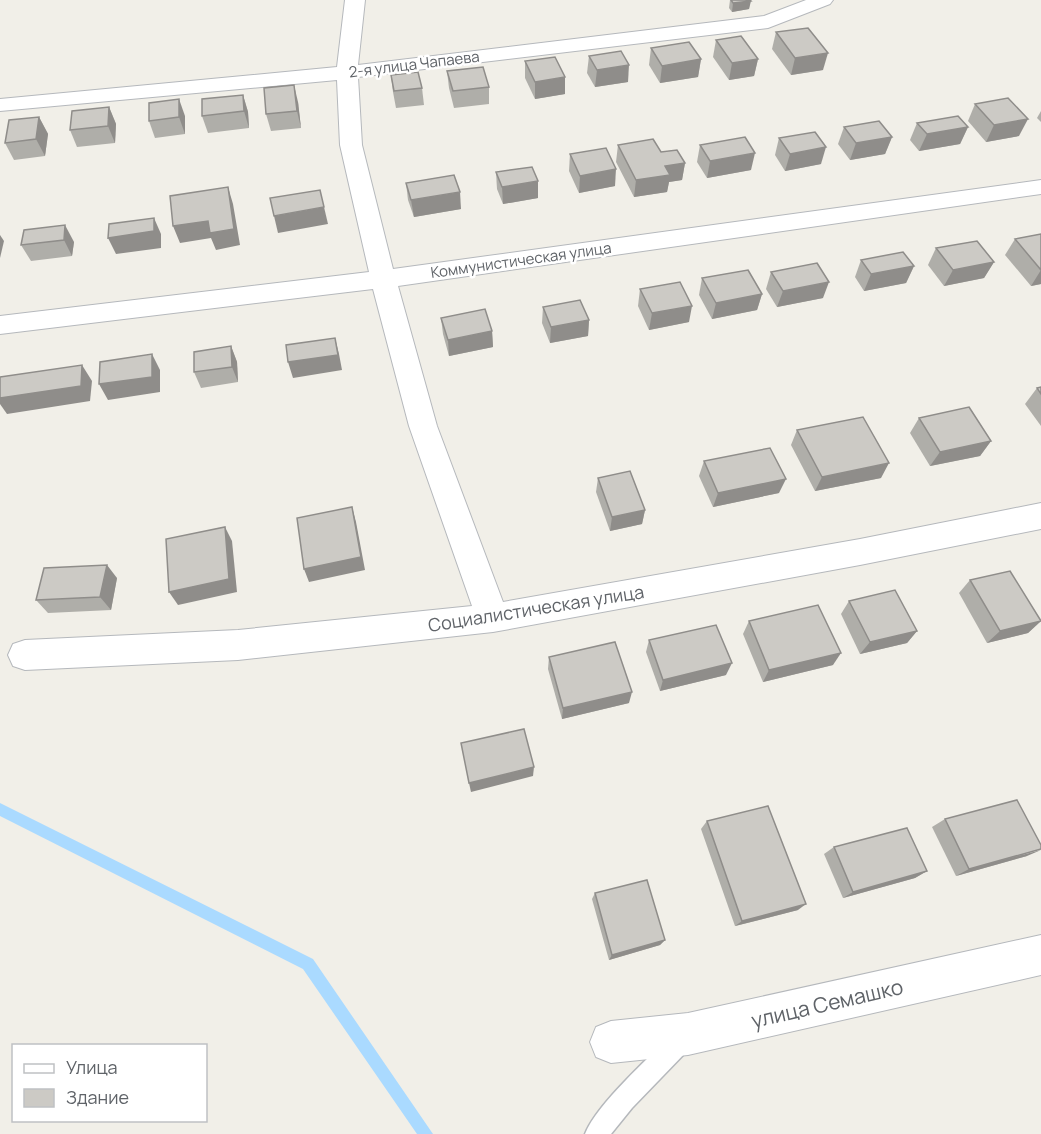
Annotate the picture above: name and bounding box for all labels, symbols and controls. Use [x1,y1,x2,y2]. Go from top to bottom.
street label: 2-я улица Чапаева [347,46,481,82]
street label: Коммунистическая улица [429,237,613,283]
street label: Социалистическая улица [426,579,646,637]
street label: улица Семашко [748,972,906,1034]
legend [12,1044,207,1122]
text: Улица [66,1055,118,1079]
text: Здание [66,1085,129,1109]

